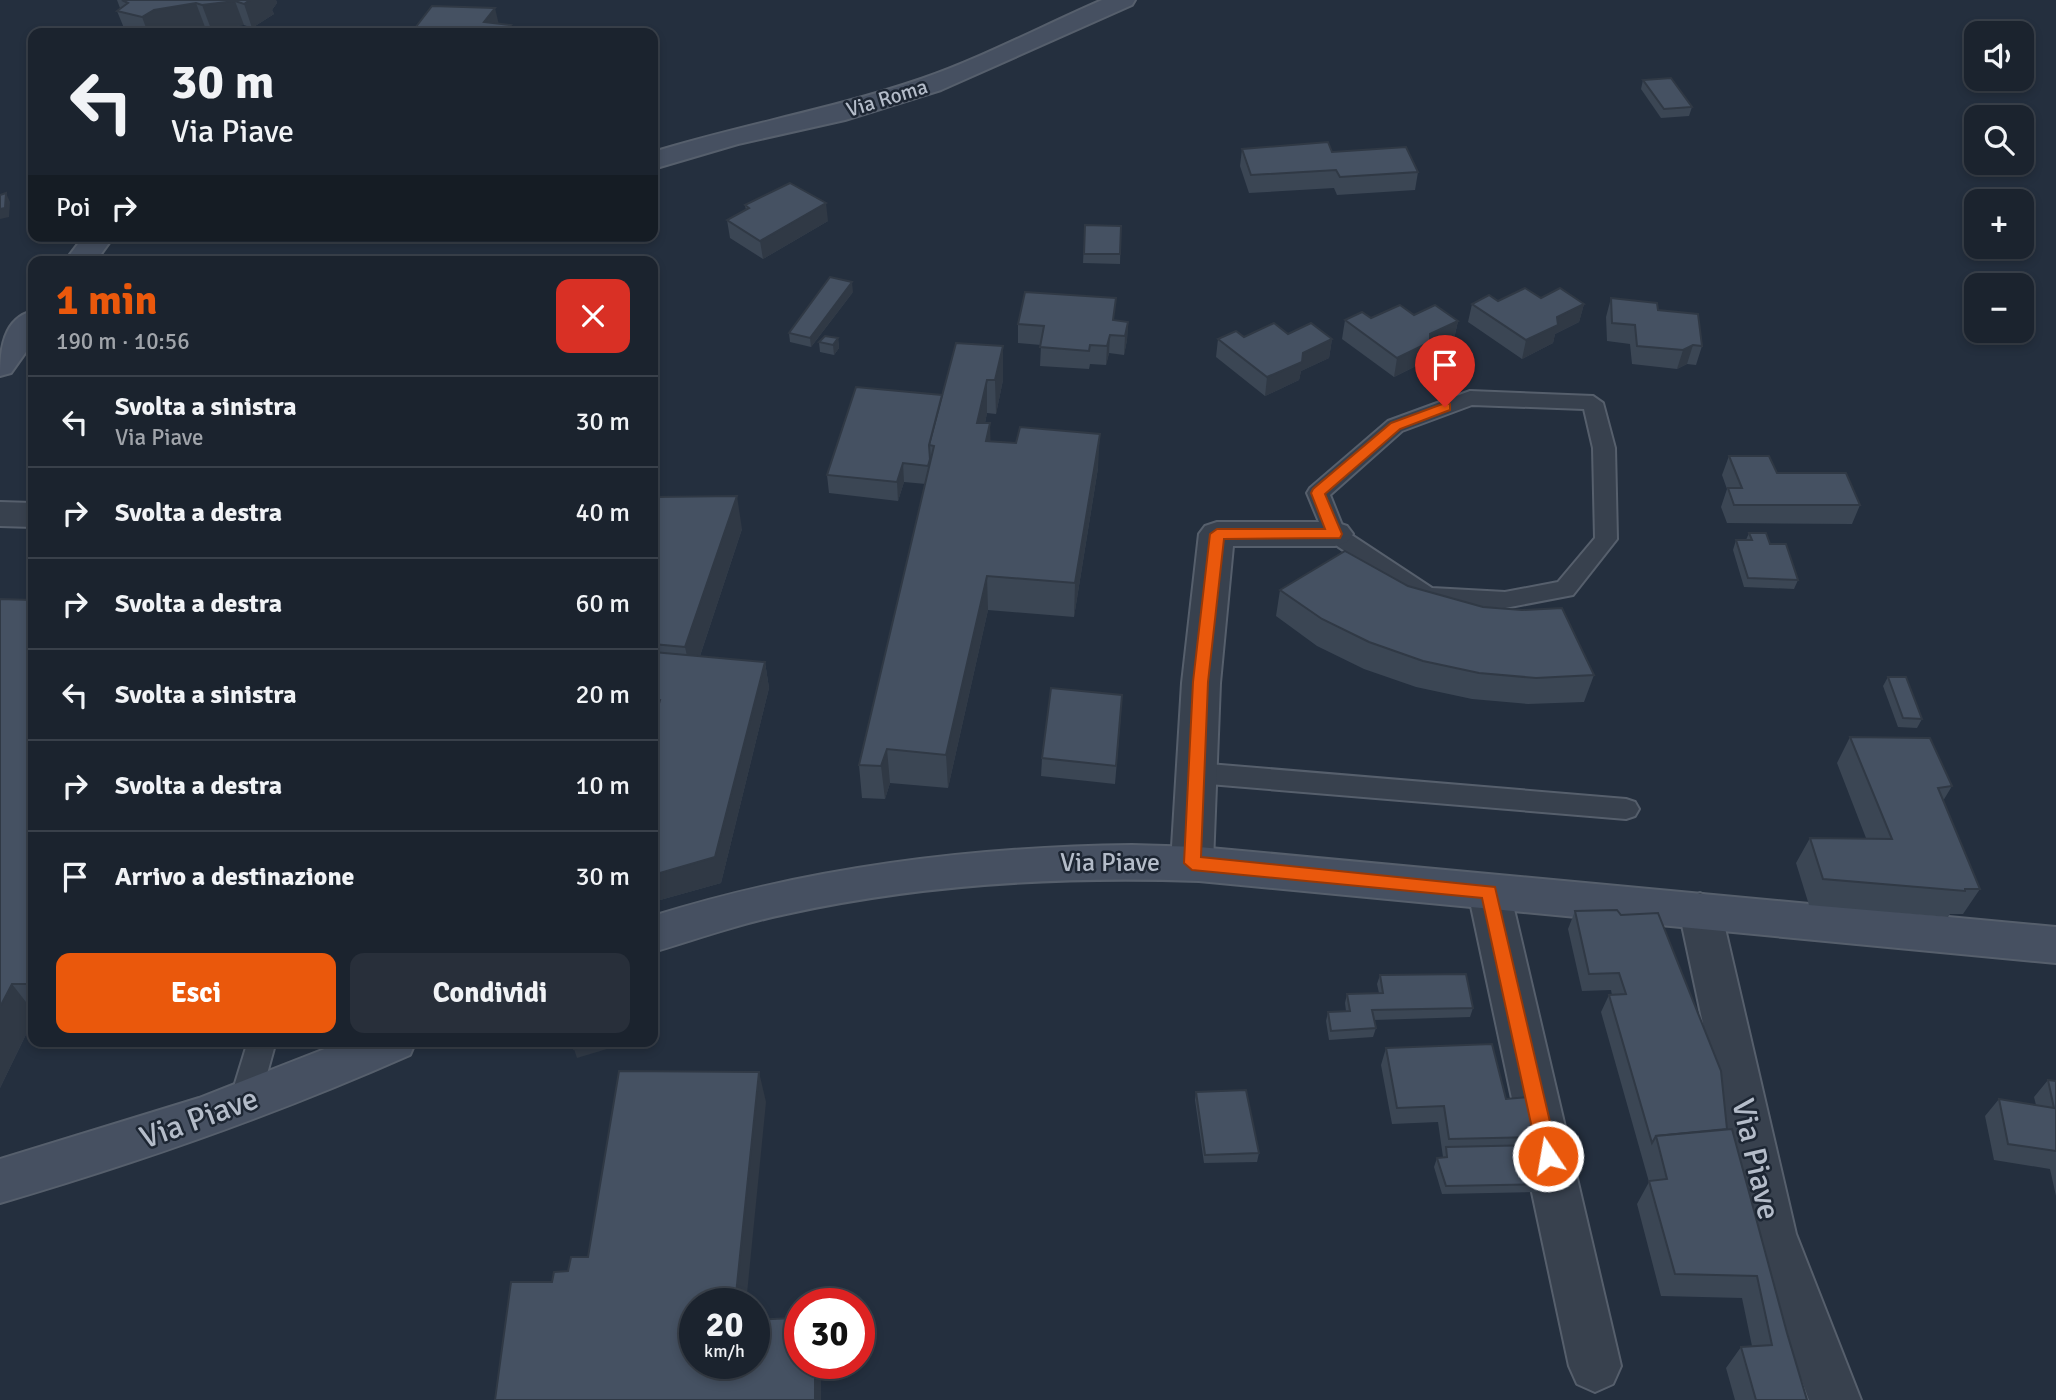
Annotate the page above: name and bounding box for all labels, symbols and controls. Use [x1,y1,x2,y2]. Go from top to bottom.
map controls [1964,21,2034,343]
button: sound [1964,21,2034,91]
text: 30 m [171,52,274,112]
icon: left [56,56,147,147]
street label: Via Roma [843,73,931,123]
button: search [1964,105,2034,175]
text: Via Piave [171,112,294,151]
icon: right [105,189,143,227]
button: + [1964,189,2034,259]
text: Poi [56,192,91,224]
button: − [1964,273,2034,343]
text: 1 min [56,275,157,326]
button: close [556,279,630,353]
text: 190 m · 10:56 [56,327,190,356]
pin [1415,335,1475,407]
icon: arrive [1426,346,1464,384]
text: Svolta a sinistra [115,391,297,423]
icon: left [56,403,94,441]
text: 30 m [575,406,630,438]
text: Via Piave [115,423,203,452]
icon: right [56,494,94,532]
text: Svolta a destra [115,497,282,529]
text: 40 m [575,497,630,529]
icon: right [56,585,94,623]
text: Svolta a destra [115,588,282,620]
text: 60 m [575,588,630,620]
icon: left [56,676,94,714]
text: Svolta a sinistra [115,679,297,711]
text: 20 m [575,679,630,711]
icon: right [56,767,94,805]
text: Svolta a destra [115,770,282,802]
text: 10 m [575,770,630,802]
street label: Via Piave [1060,847,1160,879]
icon: arrive [56,858,94,896]
text: Arrivo a destinazione [115,861,355,893]
text: 30 m [575,861,630,893]
button: Esci [56,953,336,1033]
button: Condividi [350,953,630,1033]
street label: Via Piave [135,1079,263,1157]
street label: Via Piave [1723,1095,1789,1223]
position arrow [1511,1119,1585,1193]
speed limit sign: 30 [784,1288,875,1379]
text: 20 [706,1303,743,1346]
text: km/h [704,1340,745,1362]

